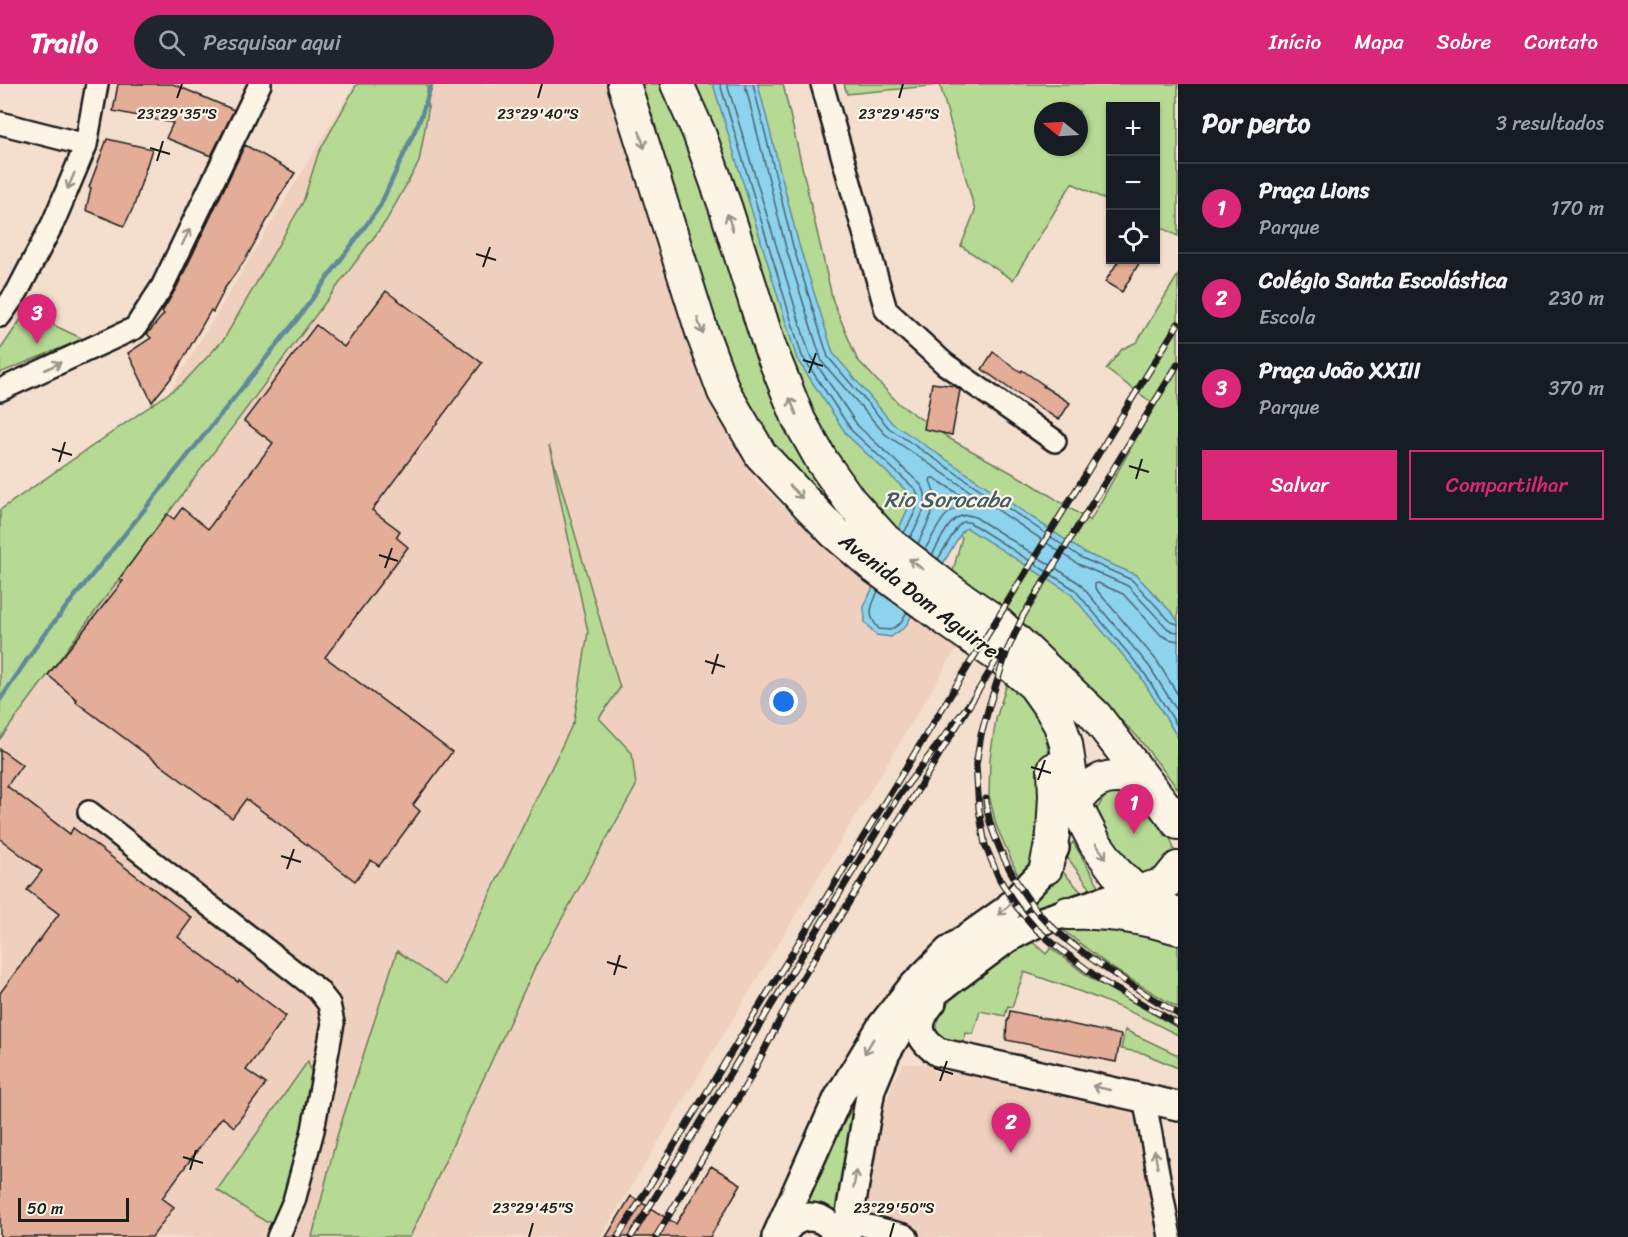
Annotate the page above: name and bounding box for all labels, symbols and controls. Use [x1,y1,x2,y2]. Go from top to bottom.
search box [134,15,554,69]
text: Trailo [30,18,98,67]
text: Pesquisar aqui [203,23,341,62]
text: Início [1269,23,1321,61]
text: Mapa [1354,23,1404,61]
text: Sobre [1437,23,1491,61]
text: Contato [1524,23,1598,61]
icon: search [155,26,188,59]
text: Por perto [1202,100,1310,146]
text: 23°29'35"S [137,101,217,127]
text: 23°29'40"S [497,101,579,127]
text: 23°29'45"S [859,101,940,127]
north arrow [1034,102,1088,156]
map controls [1106,102,1160,264]
button: + [1106,102,1160,156]
text: 3 resultados [1496,106,1604,141]
one-way arrow [637,130,648,149]
button: − [1106,156,1160,210]
one-way arrow [65,171,76,189]
text: Praça Lions [1259,171,1370,210]
text: 1 [1217,191,1226,226]
text: 170 m [1551,191,1604,226]
button: locate [1106,210,1160,264]
text: Parque [1259,210,1319,245]
one-way arrow [724,213,735,232]
one-way arrow [181,228,193,246]
text: Colégio Santa Escolástica [1259,261,1507,300]
text: 2 [1216,281,1227,316]
text: 230 m [1548,281,1604,316]
pin: 3 [18,294,57,344]
text: Escola [1259,300,1315,335]
one-way arrow [695,316,706,335]
text: Praça João XXIII [1259,351,1421,390]
one-way arrow [44,359,62,371]
text: 3 [1216,371,1227,406]
text: 370 m [1548,371,1604,406]
text: Parque [1259,390,1319,425]
one-way arrow [787,397,798,416]
button: Salvar [1202,450,1397,520]
button: Compartilhar [1409,450,1604,520]
water label: Rio Sorocaba [884,480,1012,519]
one-way arrow [789,485,804,500]
street label: Avenida Dom Aguirre [830,522,1008,669]
one-way arrow [908,557,924,570]
your location [769,687,798,716]
pin: 1 [1114,784,1154,834]
one-way arrow [1095,843,1107,859]
one-way arrow [998,902,1013,916]
one-way arrow [863,1037,875,1054]
one-way arrow [1091,1081,1110,1093]
pin: 2 [992,1104,1030,1153]
one-way arrow [1150,1149,1161,1169]
one-way arrow [850,1170,861,1190]
text: 50 m [27,1194,63,1223]
scale bar [18,1195,129,1222]
text: 23°29'45"S [493,1195,574,1221]
text: 23°29'50"S [853,1195,935,1221]

